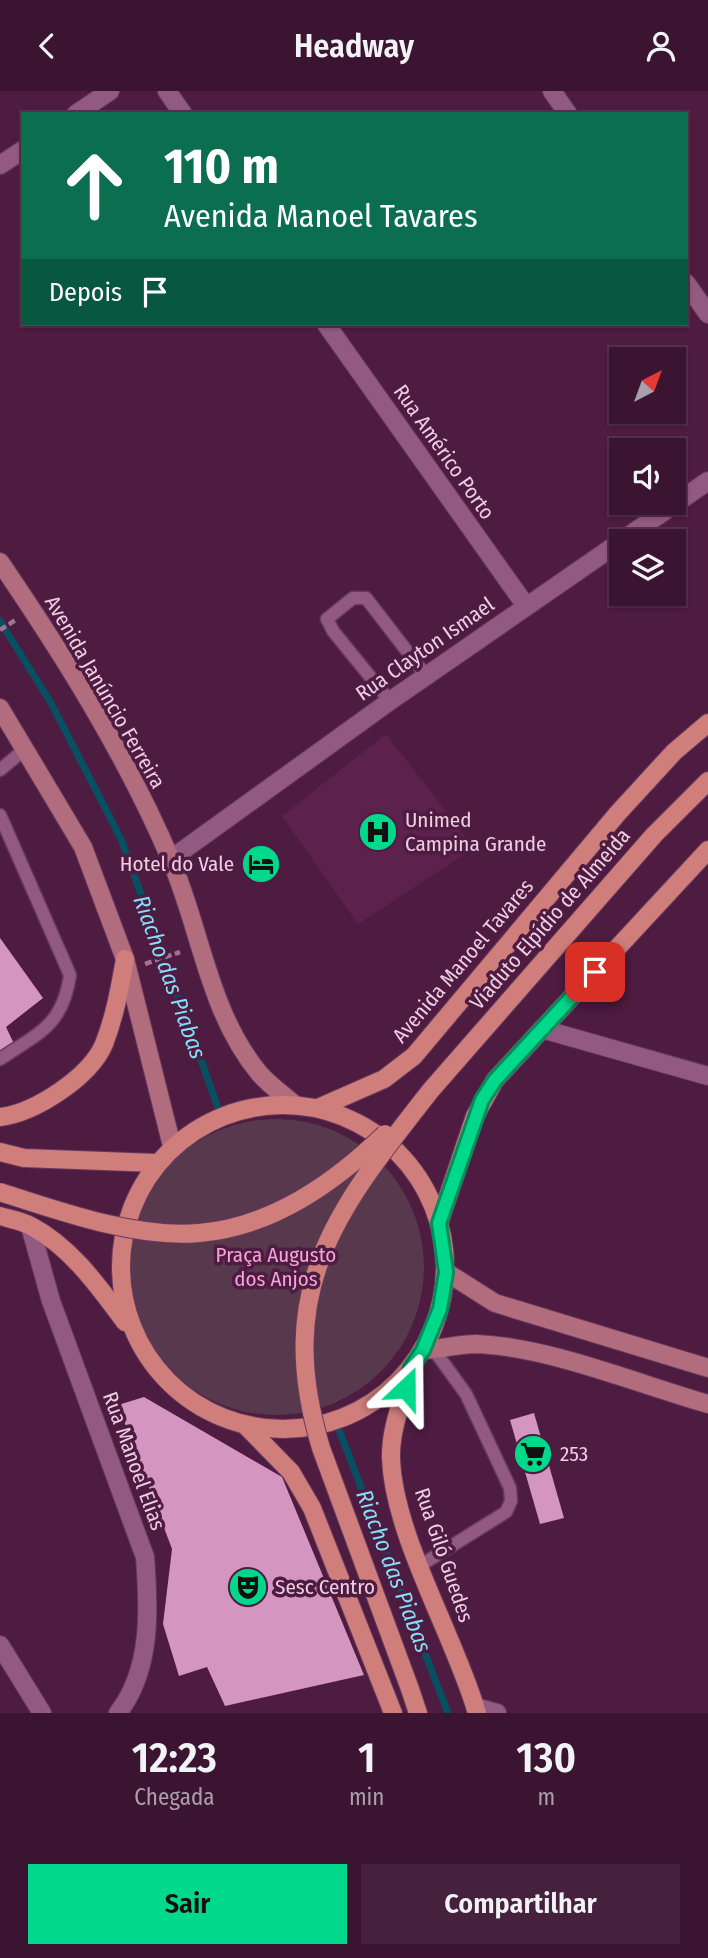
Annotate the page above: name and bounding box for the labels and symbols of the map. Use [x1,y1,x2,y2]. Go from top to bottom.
north arrow [609,347,686,423]
street label: Rua Américo Porto [388,380,500,524]
street label: Avenida Janúncio Ferreira [39,591,171,793]
street label: Rua Clayton Ismael [351,591,500,706]
place label: Unimed Campina Grande [405,807,546,857]
hospital icon: Unimed Campina Grande [357,811,399,853]
street label: Viaduto Elpídio de Almeida [464,823,636,1015]
hotel icon: Hotel do Vale [240,843,282,885]
place label: Hotel do Vale [120,851,234,877]
street label: Avenida Manoel Tavares [387,874,539,1048]
water label: Riacho das Piabas [127,891,213,1063]
pin [565,942,625,1002]
park label: Praça Augusto dos Anjos [216,1242,336,1292]
position arrow [369,1351,443,1425]
street label: Rua Manoel Elias [97,1388,171,1534]
supermarket icon: 253 [512,1433,554,1475]
place label: 253 [560,1441,588,1467]
street label: Rua Giló Guedes [409,1484,479,1626]
water label: Riacho das Piabas [350,1486,438,1657]
theatre icon: Sesc Centro [227,1566,269,1608]
place label: Sesc Centro [275,1574,375,1600]

